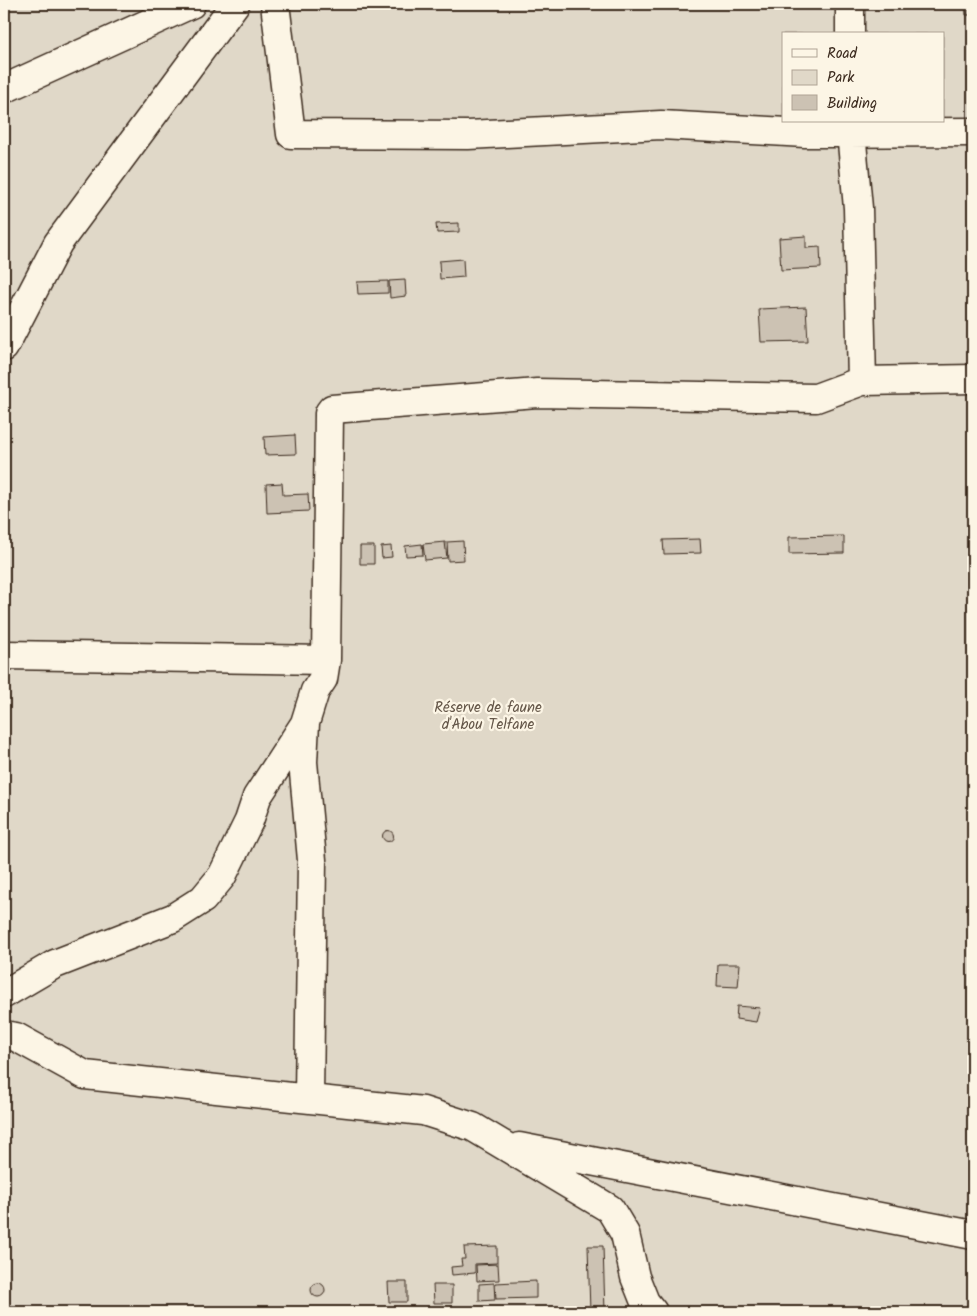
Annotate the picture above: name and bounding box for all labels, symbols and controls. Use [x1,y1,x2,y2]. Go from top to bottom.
legend [782,32,944,122]
text: Road [827,42,858,66]
text: Park [827,66,855,90]
text: Building [827,92,877,116]
park label: Réserve de faune d'Abou Telfane [434,696,542,737]

